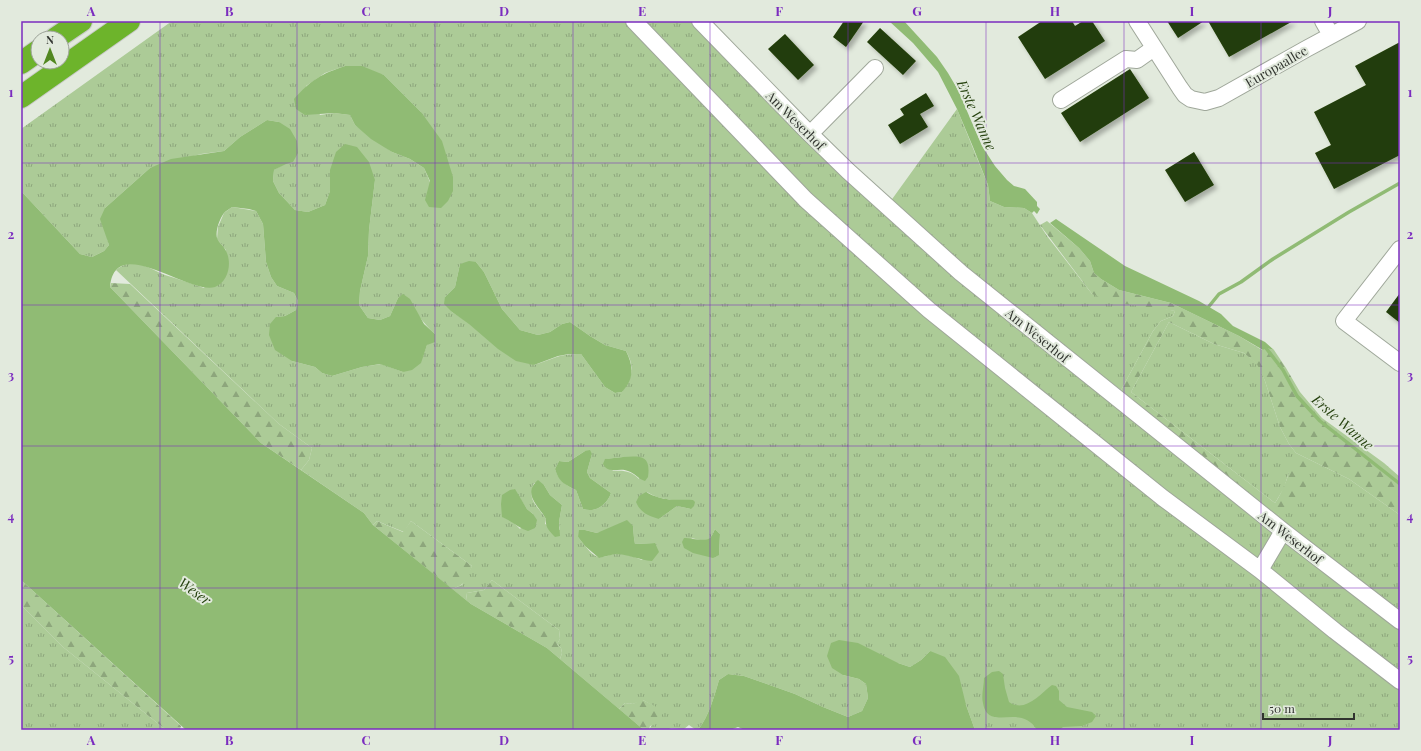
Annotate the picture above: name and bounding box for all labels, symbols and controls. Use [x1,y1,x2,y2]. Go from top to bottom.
text: A [86,2,96,19]
text: B [225,2,234,19]
text: C [361,2,371,19]
text: D [499,2,509,19]
text: E [638,2,646,19]
text: F [775,2,783,19]
text: G [912,2,922,19]
text: H [1050,2,1060,19]
text: I [1190,2,1195,19]
text: J [1327,2,1333,19]
north arrow [30,30,70,70]
text: N [46,32,54,47]
street label: Europaallee [1242,41,1311,91]
water label: Erste Wanne [953,76,1001,153]
text: 1 [9,83,14,100]
text: 1 [1408,83,1413,100]
street label: Am Weserhof [762,86,830,154]
text: 2 [8,225,15,242]
text: 2 [1407,225,1414,242]
street label: Am Weserhof [1002,304,1075,367]
text: 3 [8,366,14,383]
text: 3 [1407,366,1413,383]
water label: Erste Wanne [1307,389,1378,454]
street label: Am Weserhof [1255,506,1328,568]
text: 4 [8,507,15,524]
text: 4 [1407,507,1414,524]
water label: Weser [175,573,216,610]
text: 5 [8,649,14,666]
text: 5 [1407,649,1413,666]
scale bar [1263,695,1354,721]
text: 50 m [1269,700,1295,716]
text: A [86,731,96,748]
text: B [225,731,234,748]
text: C [361,731,371,748]
text: D [499,731,509,748]
text: E [638,731,646,748]
text: F [775,731,783,748]
text: G [912,731,922,748]
text: H [1050,731,1060,748]
text: I [1190,731,1195,748]
text: J [1327,731,1333,748]

